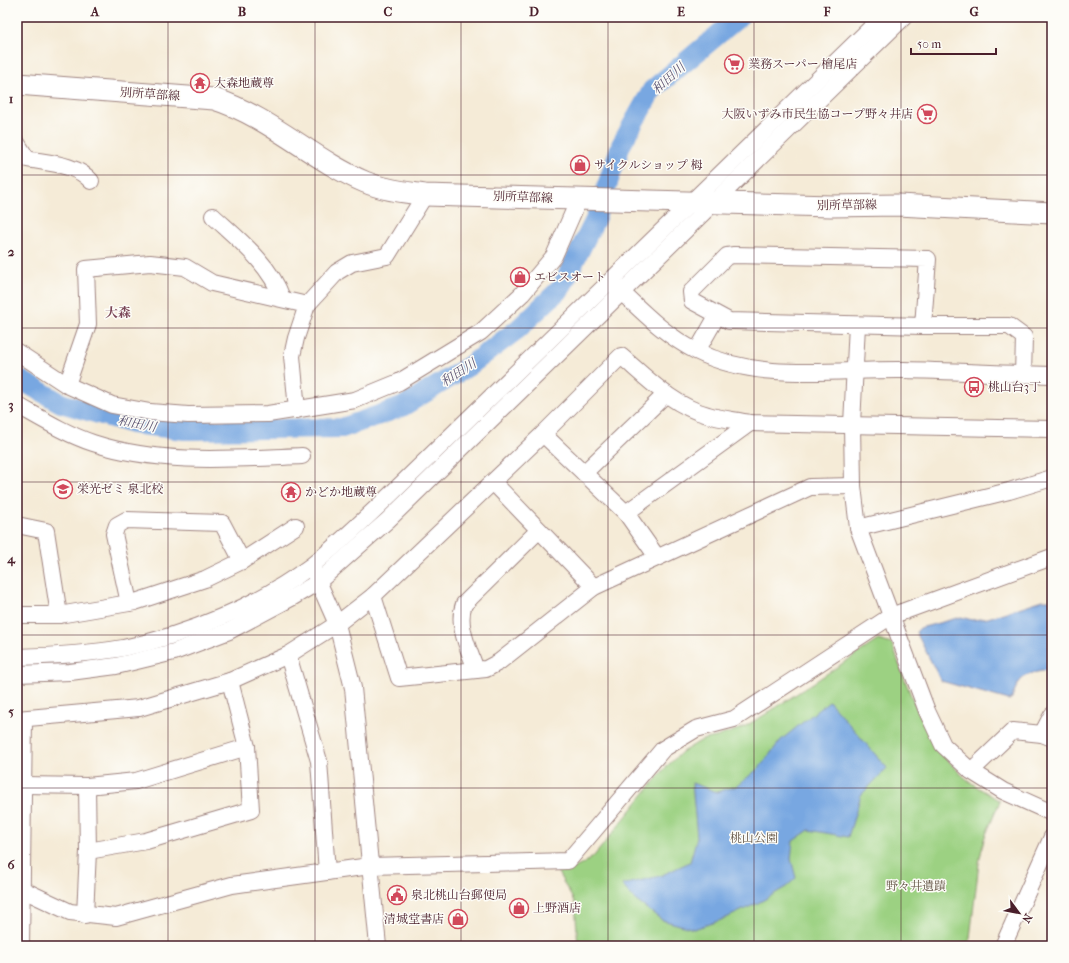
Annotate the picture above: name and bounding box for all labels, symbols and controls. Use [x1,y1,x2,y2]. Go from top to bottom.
text: A [90,4,100,19]
text: B [238,4,247,19]
text: C [384,4,393,19]
text: D [529,4,539,19]
text: E [677,4,685,19]
text: F [823,4,831,19]
text: G [969,4,979,19]
scale bar [911,30,996,56]
text: 50 m [917,37,941,51]
supermarket icon: 業務スーパー 檜尾店 [723,53,745,75]
place label: 業務スーパー 檜尾店 [748,57,857,71]
water label: 和田川 [649,58,689,97]
temple icon: 大森地蔵尊 [189,72,211,94]
place label: 大森地蔵尊 [214,76,274,90]
street label: 別所草部線 [120,85,180,103]
text: 1 [9,91,14,106]
supermarket icon: 大阪いずみ市民生協コープ野々井店 [916,103,938,125]
place label: 大阪いずみ市民生協コープ野々井店 [722,107,913,121]
shop icon: サイクルショップ 栂 [569,154,591,176]
place label: サイクルショップ 栂 [594,158,703,172]
street label: 別所草部線 [493,189,553,205]
street label: 別所草部線 [817,197,877,213]
text: 2 [8,244,15,259]
shop icon: エビスオート [509,266,531,288]
place label: エビスオート [534,270,606,284]
district label: 大森 [105,305,131,320]
water label: 和田川 [438,354,480,389]
bus stop icon: 桃山台3丁 [963,376,985,398]
place label: 桃山台3丁 [988,380,1041,394]
text: 3 [8,397,14,413]
water label: 和田川 [116,412,159,435]
school or university icon: 栄光ゼミ 泉北校 [52,478,74,500]
temple icon: かどか地蔵尊 [280,481,302,503]
place label: 栄光ゼミ 泉北校 [77,482,164,496]
place label: かどか地蔵尊 [305,485,377,499]
text: 4 [6,551,16,567]
text: 5 [8,704,14,719]
park label: 桃山公園 [730,831,778,845]
text: 6 [7,857,15,872]
park label: 野々井遺蹟 [886,879,946,893]
public building icon: 泉北桃山台郵便局 [386,884,408,906]
place label: 泉北桃山台郵便局 [411,888,507,902]
north arrow [999,893,1039,933]
shop icon: 上野酒店 [508,897,530,919]
place label: 上野酒店 [533,901,581,915]
shop icon: 清城堂書店 [447,908,469,930]
text: N [1019,911,1035,926]
place label: 清城堂書店 [384,912,444,926]

